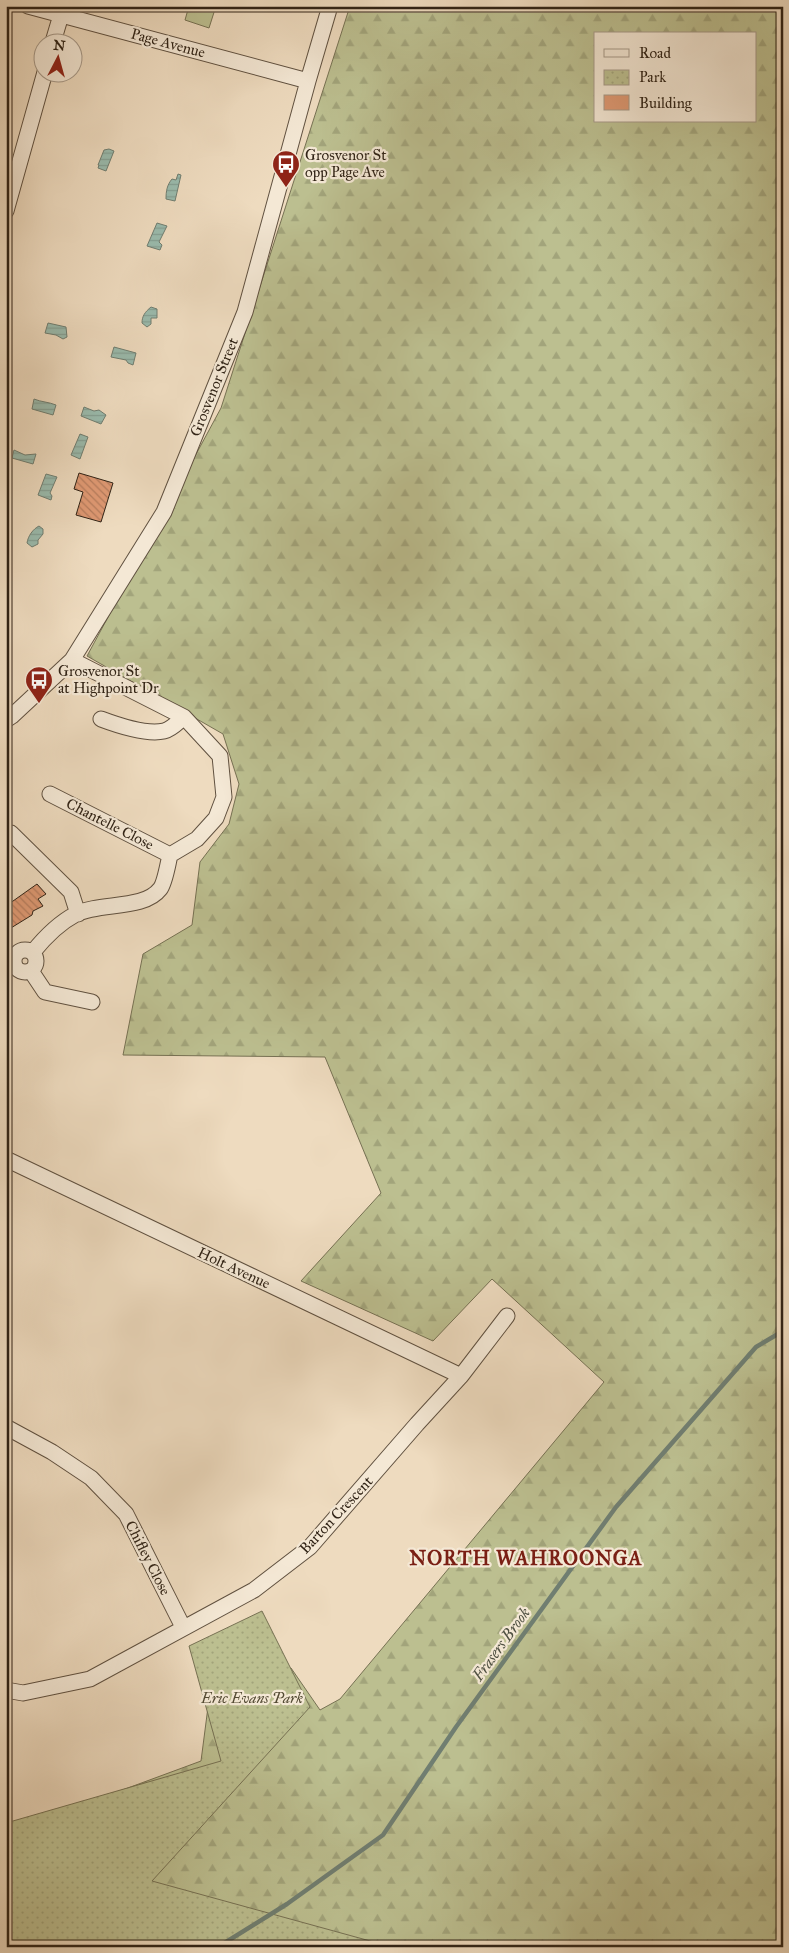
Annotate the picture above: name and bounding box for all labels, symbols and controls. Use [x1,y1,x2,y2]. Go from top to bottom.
street label: Page Avenue [129,24,207,62]
north arrow [32,32,82,82]
legend [594,32,756,122]
text: N [53,36,66,55]
text: Road [639,44,671,62]
text: Park [639,68,666,86]
text: Building [639,94,693,112]
place label: Grosvenor St opp Page Ave [305,146,387,181]
bus stop icon: Grosvenor St opp Page Ave [271,149,301,188]
street label: Grosvenor Street [186,334,242,439]
place label: Grosvenor St at Highpoint Dr [58,662,159,697]
bus stop icon: Grosvenor St at Highpoint Dr [24,665,54,704]
street label: Chantelle Close [63,794,157,854]
street label: Holt Avenue [195,1243,273,1293]
street label: Barton Crescent [295,1472,377,1558]
street label: Chifley Close [122,1518,174,1598]
district label: NORTH WAHROONGA [409,1546,643,1570]
water label: Frasers Brook [468,1604,534,1685]
park label: Eric Evans Park [200,1689,303,1707]

